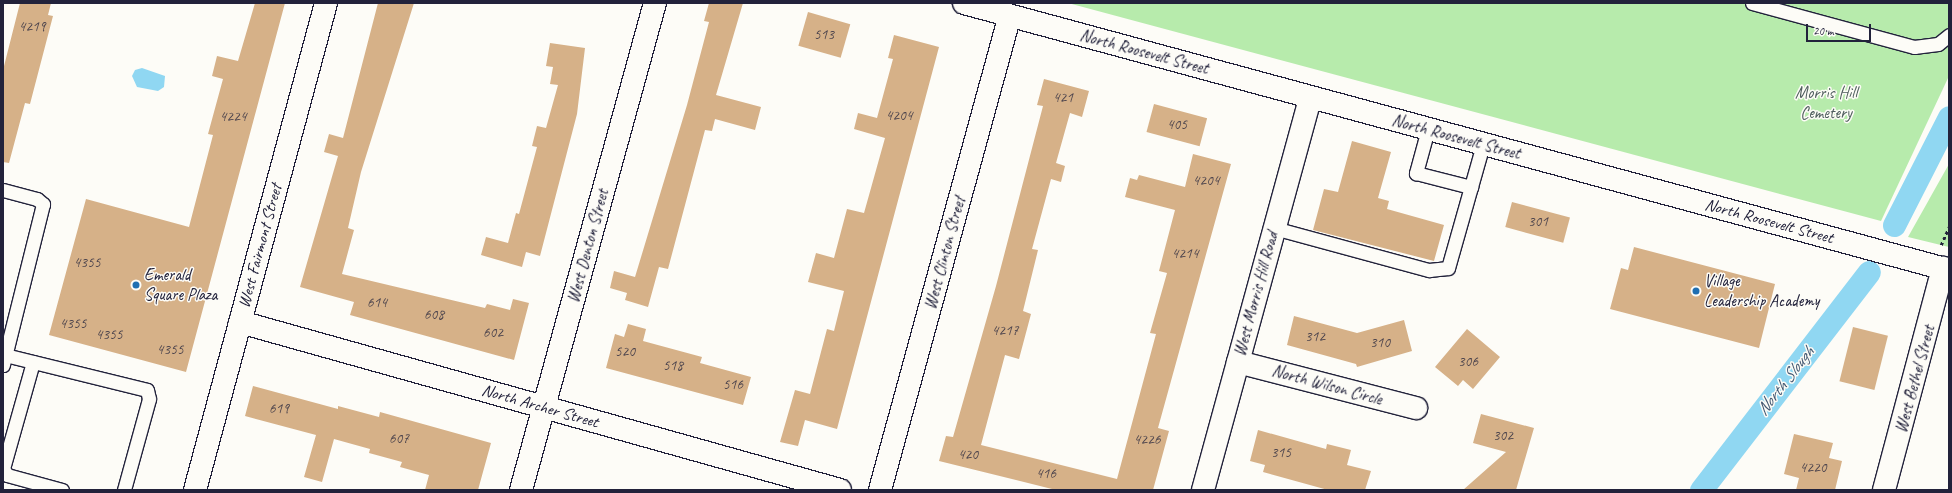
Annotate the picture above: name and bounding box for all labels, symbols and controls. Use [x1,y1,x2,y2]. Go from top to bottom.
scale bar [1808,16,1873,42]
house number: 4219 [19,18,45,36]
text: 20 m [1813,23,1833,39]
street label: North Roosevelt Street [1077,25,1211,79]
house number: 513 [814,26,834,44]
park label: Morris Hill Cemetery [1795,83,1857,123]
house number: 421 [1053,89,1073,107]
house number: 4204 [886,107,912,125]
house number: 4224 [220,108,246,126]
street label: North Roosevelt Street [1389,110,1523,164]
house number: 405 [1167,116,1187,134]
house number: 4204 [1193,172,1219,190]
street label: West Fairmont Street [234,181,286,311]
street label: West Denton Street [563,187,613,305]
street label: West Clinton Street [920,194,970,312]
street label: North Roosevelt Street [1702,194,1836,248]
house number: 301 [1528,213,1548,231]
street label: West Morris Hill Road [1230,229,1282,359]
house number: 4214 [1172,245,1198,263]
house number: 4355 [74,254,100,272]
place label: Emerald Square Plaza [144,265,218,305]
place label: Village Leadership Academy [1704,271,1819,311]
marker: Emerald Square Plaza [131,280,141,290]
marker: Village Leadership Academy [1691,286,1701,296]
house number: 614 [367,294,387,312]
house number: 608 [424,306,444,324]
house number: 4355 [60,315,86,333]
house number: 4217 [992,322,1018,340]
street label: West Bethel Street [1891,323,1939,435]
house number: 602 [483,324,503,342]
house number: 4355 [96,326,122,344]
house number: 312 [1305,328,1325,346]
house number: 310 [1370,334,1390,352]
house number: 4355 [157,341,183,359]
water label: North Slough [1751,342,1819,420]
house number: 520 [615,343,635,361]
house number: 306 [1458,353,1478,371]
house number: 518 [663,357,683,375]
street label: North Wilson Circle [1269,360,1385,410]
house number: 516 [723,376,743,394]
street label: North Archer Street [479,380,601,432]
house number: 619 [269,400,289,418]
house number: 302 [1493,427,1513,445]
house number: 607 [389,430,409,448]
house number: 4226 [1134,431,1160,449]
house number: 315 [1271,444,1291,462]
house number: 420 [958,446,978,464]
house number: 4220 [1800,459,1826,477]
house number: 416 [1036,465,1056,483]

